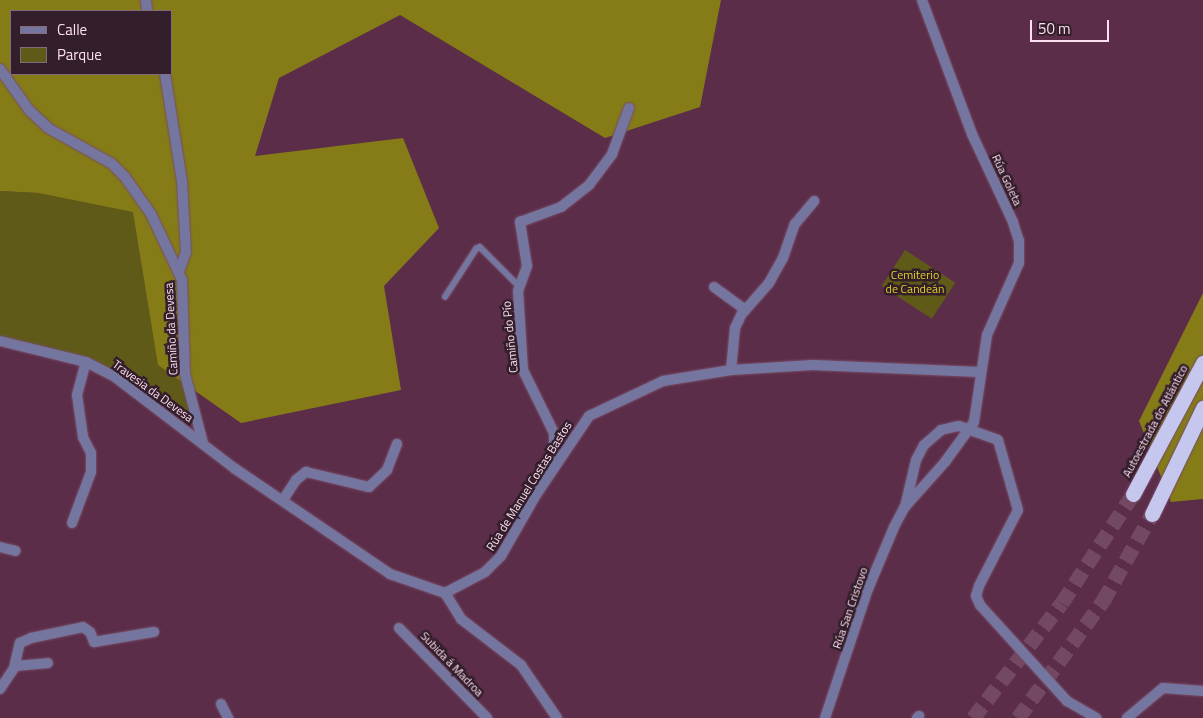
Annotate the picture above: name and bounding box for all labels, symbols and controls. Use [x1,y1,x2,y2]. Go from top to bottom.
legend [10,10,172,75]
scale bar [1033,10,1112,42]
text: 50 m [1038,17,1071,40]
text: Calle [57,18,87,41]
text: Parque [57,43,102,66]
street label: Rúa Goleta [989,152,1025,208]
park label: Cemiterio de Candeán [886,268,944,296]
street label: Camiño da Devesa [161,282,181,376]
street label: Camiño do Pío [499,300,521,374]
street label: Travesia da Devesa [110,357,196,425]
street label: Autoestrada do Atlántico [1119,362,1191,480]
street label: Rúa de Manuel Costas Bastos [483,419,575,553]
street label: Rúa San Cristovo [829,565,871,651]
street label: Subida á Madroa [418,629,486,699]

